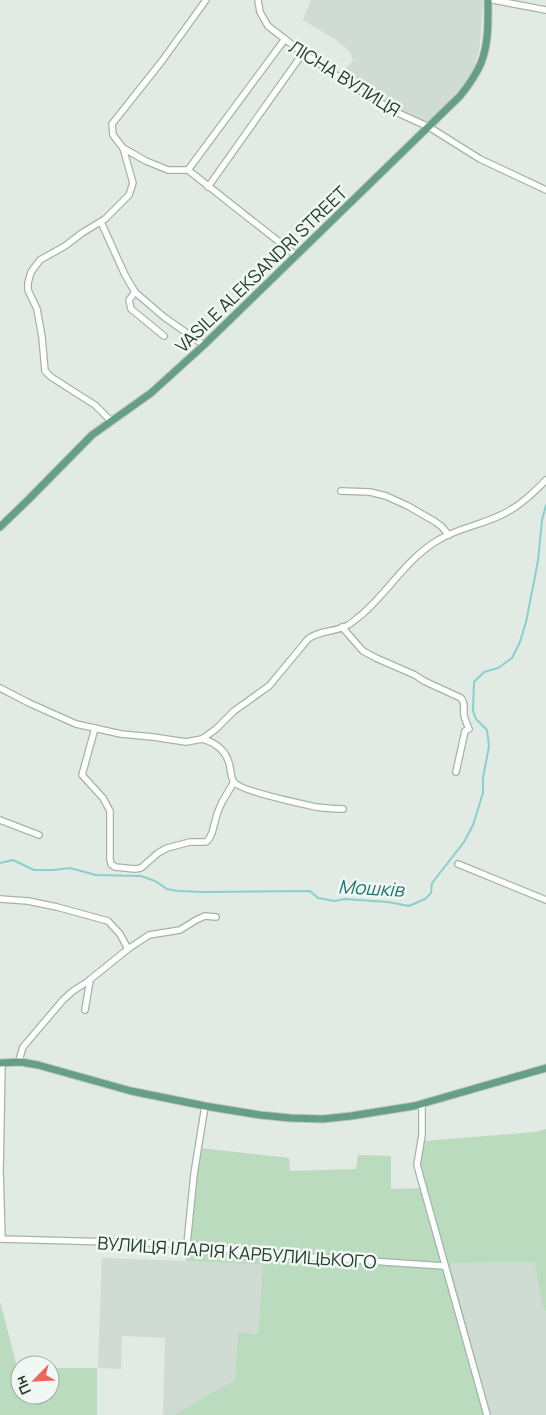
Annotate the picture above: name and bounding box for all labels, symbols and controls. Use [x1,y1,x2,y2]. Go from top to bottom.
street label: ЛІСНА ВУЛИЦЯ [285,34,405,122]
street label: VASILE ALEKSANDRI STREET [170,180,352,358]
water label: Мошків [338,873,406,903]
street label: ВУЛИЦЯ ІЛАРІЯ КАРБУЛИЦЬКОГО [97,1230,377,1274]
north arrow [10,1355,60,1405]
text: Пн [10,1373,35,1398]

